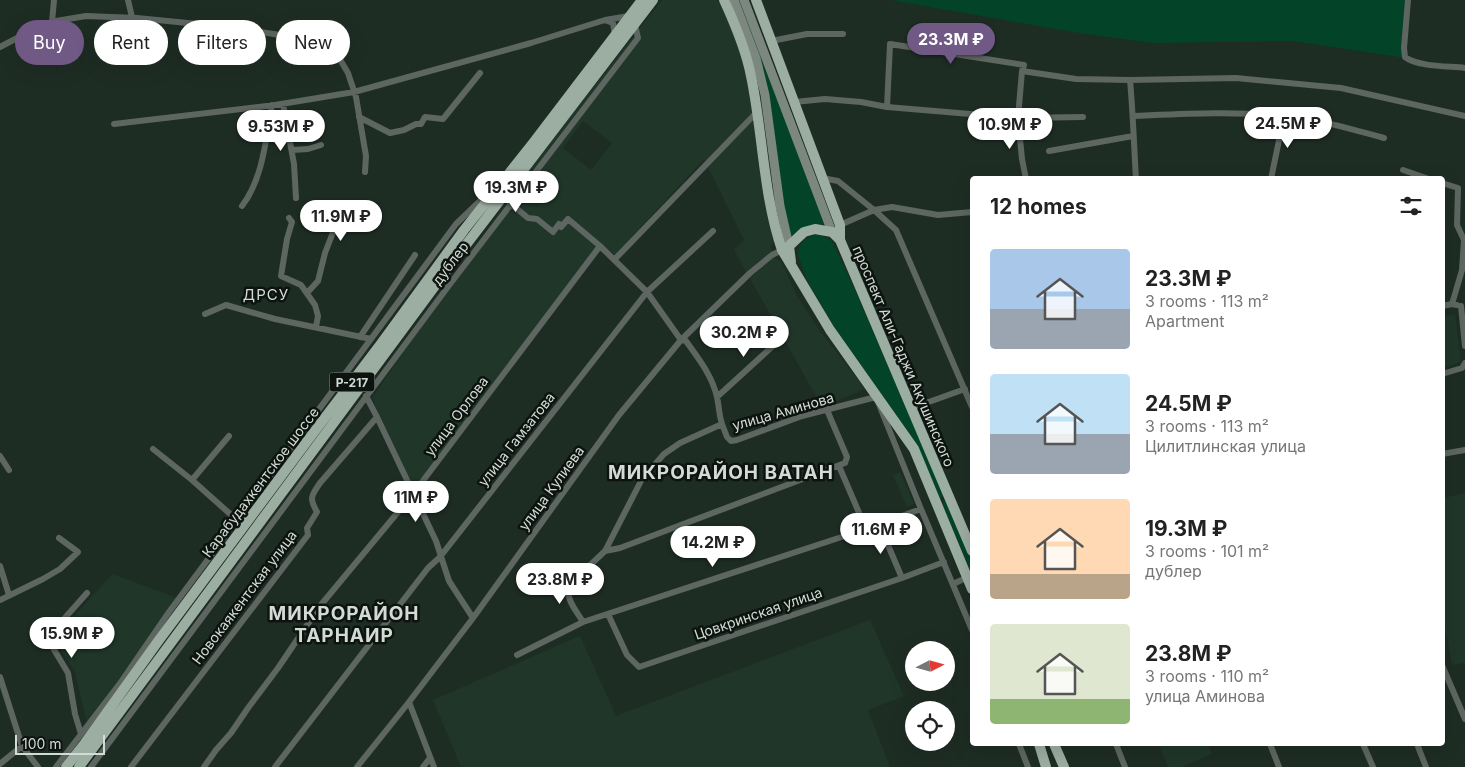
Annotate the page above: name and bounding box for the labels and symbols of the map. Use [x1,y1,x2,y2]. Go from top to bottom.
pin: 23.3M ₽ [905,22,997,65]
pin: 24.5M ₽ [1242,106,1334,149]
pin: 10.9M ₽ [964,108,1056,150]
pin: 9.53M ₽ [235,110,327,152]
pin: 19.3M ₽ [470,170,562,213]
pin: 11.9M ₽ [295,200,387,242]
street label: дублер [428,238,472,288]
street label: проспект Али-Гаджи Акушинского [850,243,958,469]
district label: ДРСУ [243,285,289,304]
pin: 30.2M ₽ [698,316,790,358]
road number: Р-217 [330,372,374,392]
street label: улица Орлова [421,373,491,459]
street label: улица Аминова [730,388,836,434]
street label: улица Гамзатова [474,389,558,489]
street label: Карабудахкентское шоссе [198,404,322,560]
street label: улица Кулиева [515,443,587,533]
district label: МИКРОРАЙОН ВАТАН [608,460,834,484]
pin: 11M ₽ [381,480,451,523]
pin: 11.6M ₽ [835,512,927,555]
pin: 14.2M ₽ [667,526,759,568]
street label: Новокаякентская улица [188,527,300,667]
pin: 23.8M ₽ [514,562,606,605]
street label: Цовкринская улица [692,583,824,643]
district label: МИКРОРАЙОН ТАРНАИР [268,601,420,647]
pin: 15.9M ₽ [26,616,118,659]
north arrow [905,641,955,691]
scale bar [15,732,105,755]

